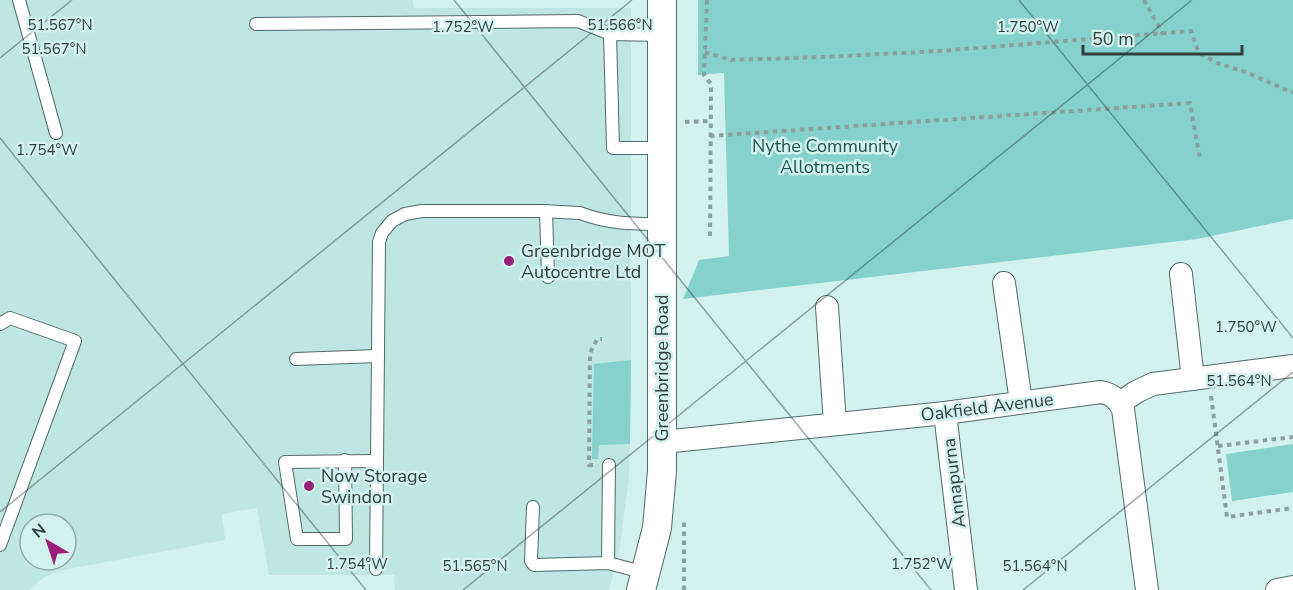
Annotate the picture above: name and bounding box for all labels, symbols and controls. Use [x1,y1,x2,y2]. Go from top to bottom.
text: 51.567°N [27,15,93,35]
text: 51.566°N [587,15,653,35]
text: 1.752°W [432,17,494,37]
text: 1.750°W [997,17,1059,37]
scale bar [1083,18,1242,56]
text: 50 m [1092,27,1134,51]
text: 51.567°N [21,39,87,59]
park label: Nythe Community Allotments [752,134,899,179]
text: 1.754°W [16,140,78,160]
place label: Greenbridge MOT Autocentre Ltd [521,239,666,284]
marker: Greenbridge MOT Autocentre Ltd [502,254,516,268]
street label: Greenbridge Road [650,294,674,442]
text: 1.750°W [1215,317,1277,337]
text: 51.564°N [1206,371,1272,391]
street label: Oakfield Avenue [919,387,1055,427]
street label: Annapurna [937,437,971,529]
place label: Now Storage Swindon [321,464,427,509]
marker: Now Storage Swindon [302,479,316,493]
north arrow [18,512,78,572]
text: N [28,519,51,543]
text: 1.754°W [326,554,388,574]
text: 1.752°W [891,554,953,574]
text: 51.565°N [442,556,508,576]
text: 51.564°N [1002,556,1068,576]

